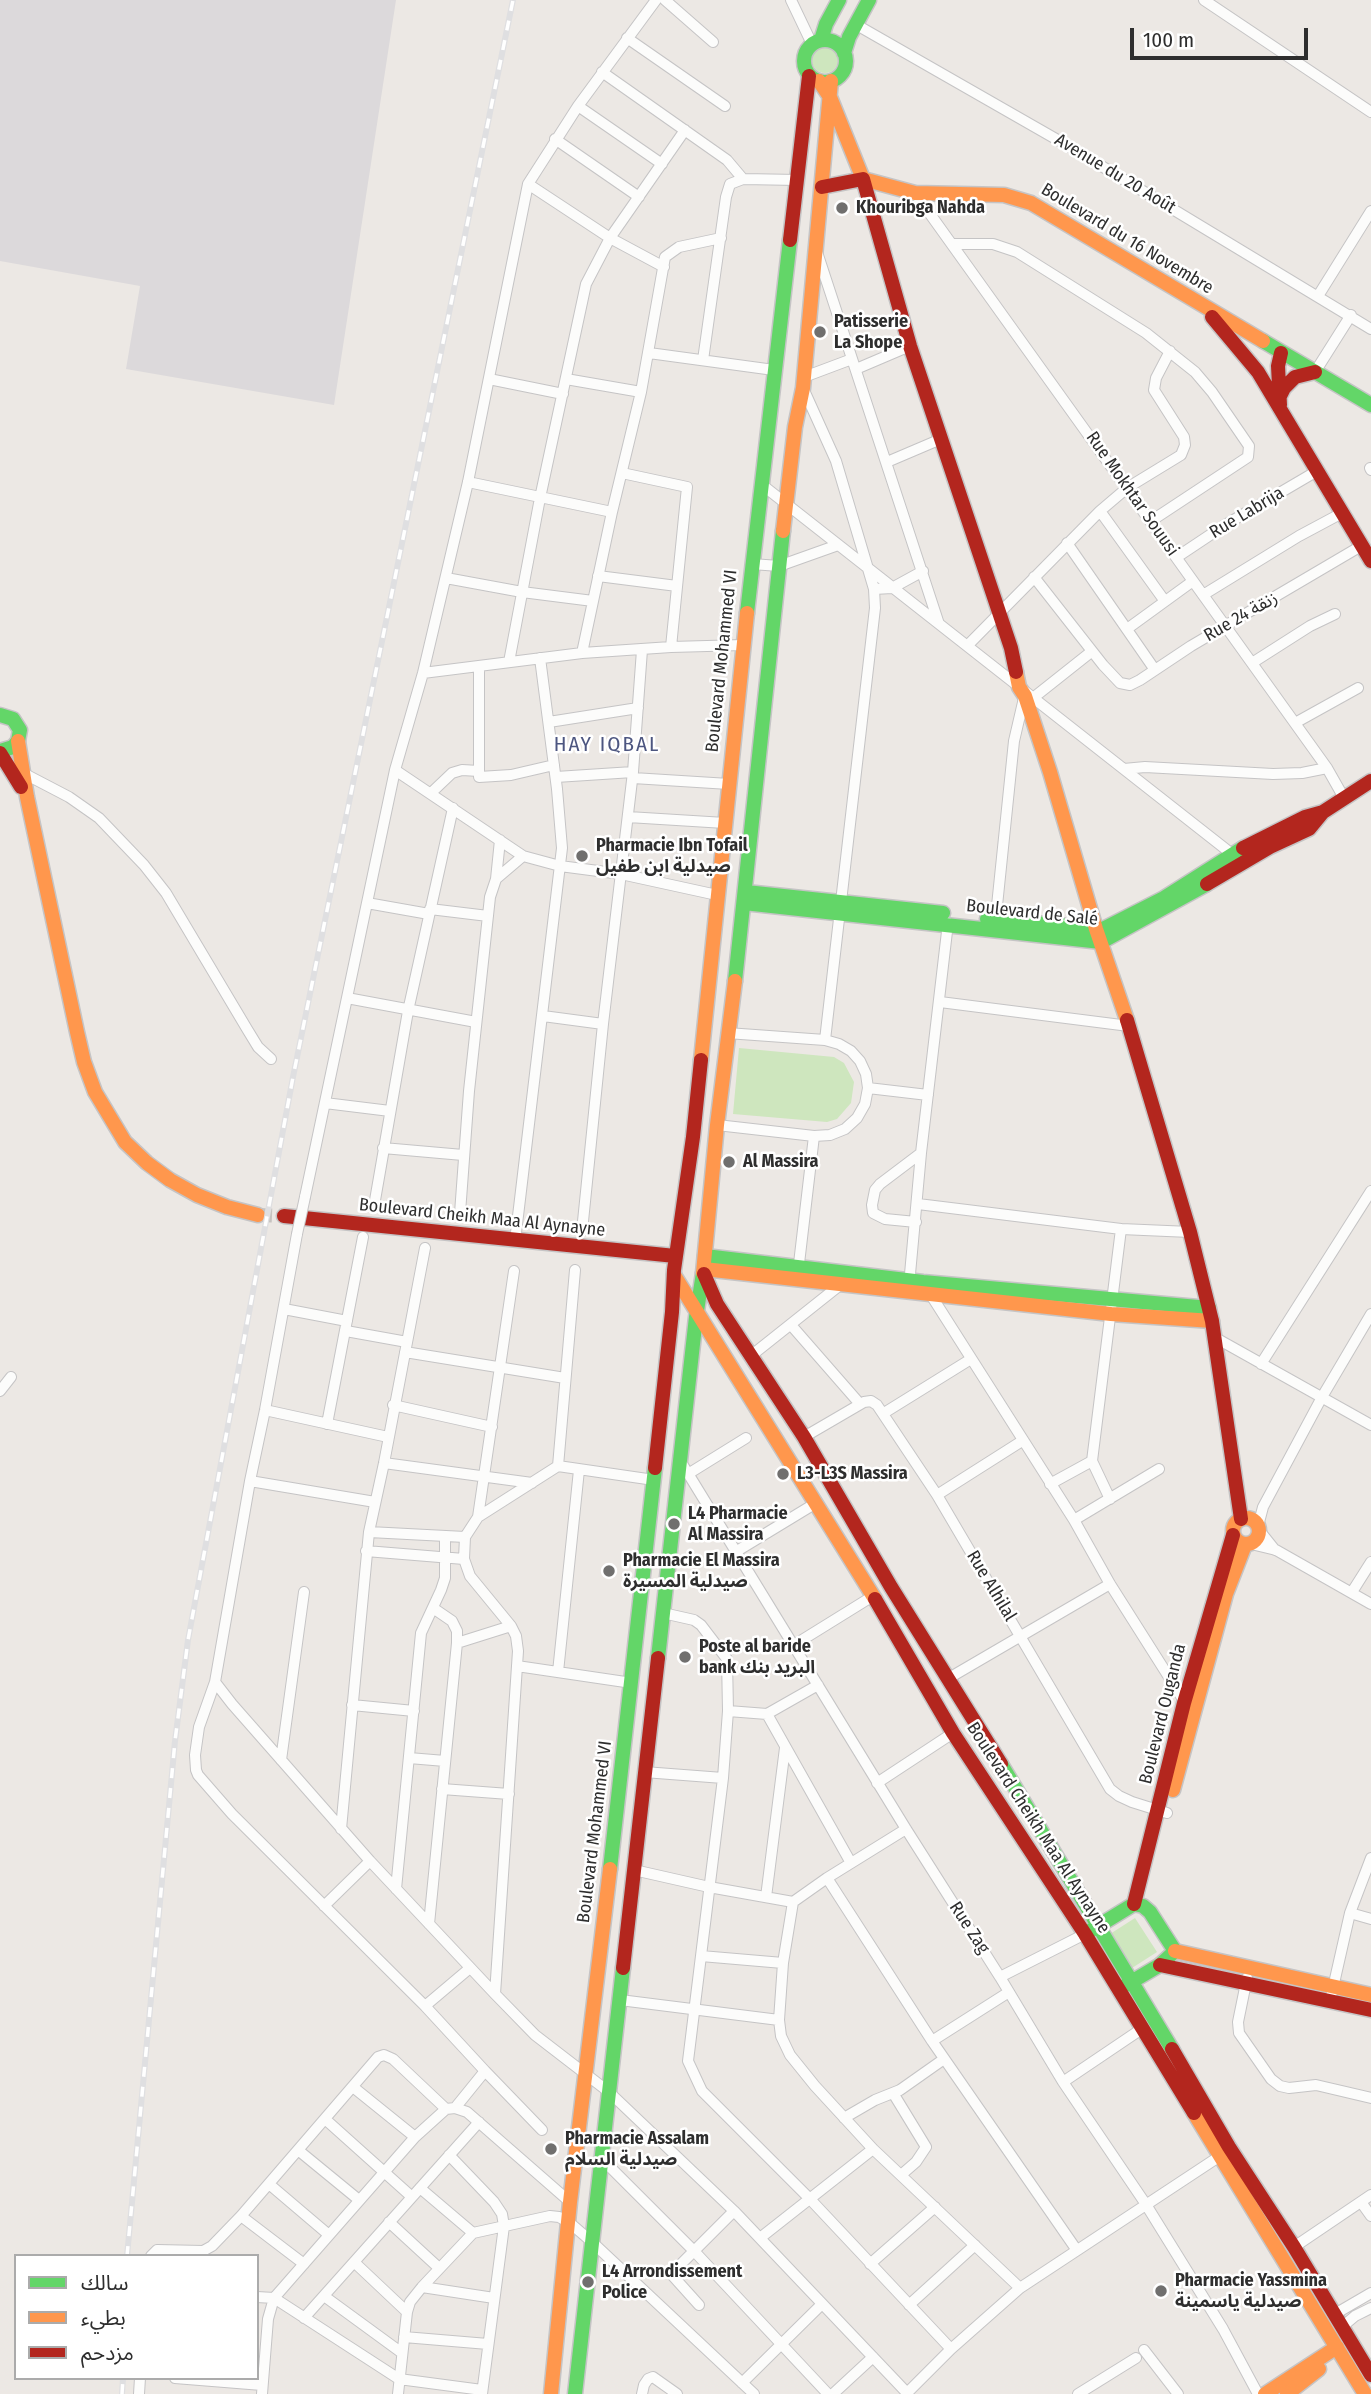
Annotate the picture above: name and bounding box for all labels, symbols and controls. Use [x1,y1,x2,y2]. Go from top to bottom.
scale bar [1133,14,1312,58]
text: 100 m [1143,27,1194,53]
street label: Avenue du 20 Août [1051,129,1179,219]
street label: Boulevard du 16 Novembre [1037,179,1217,299]
place label: Khouribga Nahda [856,197,985,219]
marker: Khouribga Nahda [834,200,850,216]
place label: Patisserie La Shope [834,311,908,354]
marker: Patisserie La Shope [812,324,828,340]
street label: Rue Mokhtar Souusi [1081,428,1183,560]
street label: Rue Labrija [1206,482,1288,544]
street label: Boulevard Mohammed VI [702,569,742,753]
street label: Rue 24 زنقة [1200,587,1282,647]
district label: HAY IQBAL [555,732,659,758]
place label: Pharmacie Ibn Tofail صيدلية ابن طفيل [596,835,748,878]
marker: Pharmacie Ibn Tofail صيدلية ابن طفيل [574,848,590,864]
street label: Boulevard de Salé [965,895,1099,931]
place label: Al Massira [743,1151,819,1173]
marker: Al Massira [721,1154,737,1170]
street label: Boulevard Cheikh Maa Al Aynayne [358,1194,606,1242]
place label: L3-L3S Massira [797,1463,908,1485]
marker: L3-L3S Massira [775,1466,791,1482]
place label: L4 Pharmacie Al Massira [688,1503,788,1546]
marker: L4 Pharmacie Al Massira [666,1516,682,1532]
street label: Rue Alhilal [961,1547,1021,1625]
place label: Pharmacie El Massira صيدلية المسيرة [623,1550,780,1592]
marker: Pharmacie El Massira صيدلية المسيرة [601,1563,617,1579]
place label: Poste al baride bank البريد بنك [699,1636,815,1678]
street label: Boulevard Ouganda [1135,1641,1191,1787]
marker: Poste al baride bank البريد بنك [677,1649,693,1665]
street label: Boulevard Cheikh Maa Al Aynayne [962,1718,1114,1938]
street label: Boulevard Mohammed VI [573,1740,617,1924]
street label: Rue Zag [944,1898,994,1958]
place label: Pharmacie Assalam صيدلية السلام [565,2128,709,2170]
marker: Pharmacie Assalam صيدلية السلام [543,2141,559,2157]
legend [14,2254,259,2380]
place label: L4 Arrondissement Police [602,2261,742,2304]
text: سالك [81,2270,128,2296]
place label: Pharmacie Yassmina صيدلية ياسمينة [1175,2270,1327,2312]
marker: L4 Arrondissement Police [580,2274,596,2290]
marker: Pharmacie Yassmina صيدلية ياسمينة [1153,2283,1169,2299]
text: بطيء [81,2305,126,2331]
text: مزدحم [81,2340,134,2366]

